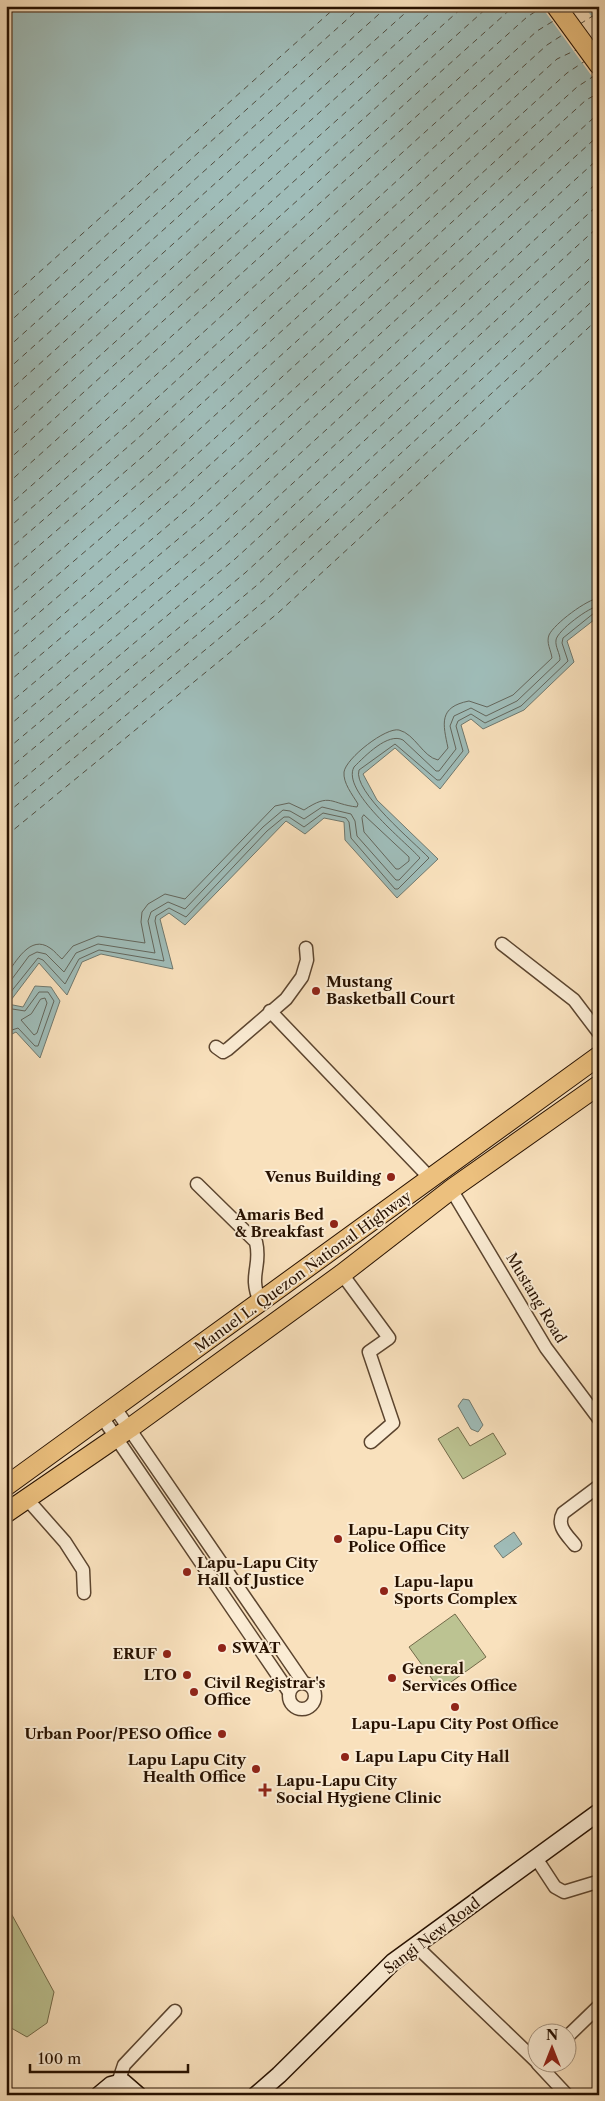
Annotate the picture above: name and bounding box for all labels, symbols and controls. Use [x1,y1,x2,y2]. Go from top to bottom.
place label: Mustang Basketball Court [326,972,455,1008]
marker: Mustang Basketball Court [310,985,322,997]
place label: Venus Building [264,1167,381,1186]
marker: Venus Building [385,1171,397,1183]
street label: Manuel L. Quezon National Highway [191,1186,415,1357]
place label: Amaris Bed & Breakfast [234,1205,324,1241]
marker: Amaris Bed & Breakfast [328,1218,340,1230]
street label: Mustang Road [502,1249,571,1346]
place label: Lapu-Lapu City Police Office [348,1520,470,1556]
marker: Lapu-Lapu City Police Office [332,1533,344,1545]
place label: Lapu-Lapu City Hall of Justice [197,1553,319,1589]
marker: Lapu-Lapu City Hall of Justice [181,1566,193,1578]
place label: Lapu-lapu Sports Complex [394,1572,517,1608]
marker: Lapu-lapu Sports Complex [378,1585,390,1597]
place label: SWAT [232,1638,281,1657]
marker: SWAT [216,1642,228,1654]
place label: ERUF [112,1644,157,1663]
marker: ERUF [161,1648,173,1660]
place label: General Services Office [402,1659,517,1695]
place label: LTO [143,1665,177,1684]
marker: LTO [181,1669,193,1681]
marker: General Services Office [386,1672,398,1684]
place label: Civil Registrar's Office [204,1673,326,1709]
marker: Civil Registrar's Office [188,1686,200,1698]
marker: Lapu-Lapu City Post Office [449,1701,461,1713]
place label: Lapu-Lapu City Post Office [351,1714,559,1733]
place label: Urban Poor/PESO Office [24,1724,212,1743]
marker: Urban Poor/PESO Office [216,1728,228,1740]
place label: Lapu Lapu City Hall [355,1747,509,1766]
place label: Lapu Lapu City Health Office [128,1750,247,1786]
marker: Lapu Lapu City Hall [339,1751,351,1763]
marker: Lapu Lapu City Health Office [250,1763,262,1775]
place label: Lapu-Lapu City Social Hygiene Clinic [276,1771,441,1807]
marker: Lapu-Lapu City Social Hygiene Clinic [258,1783,272,1797]
street label: Sangi New Road [380,1893,484,1978]
north arrow [528,2024,578,2074]
text: N [546,2026,558,2044]
scale bar [30,2041,188,2073]
text: 100 m [38,2049,81,2068]

